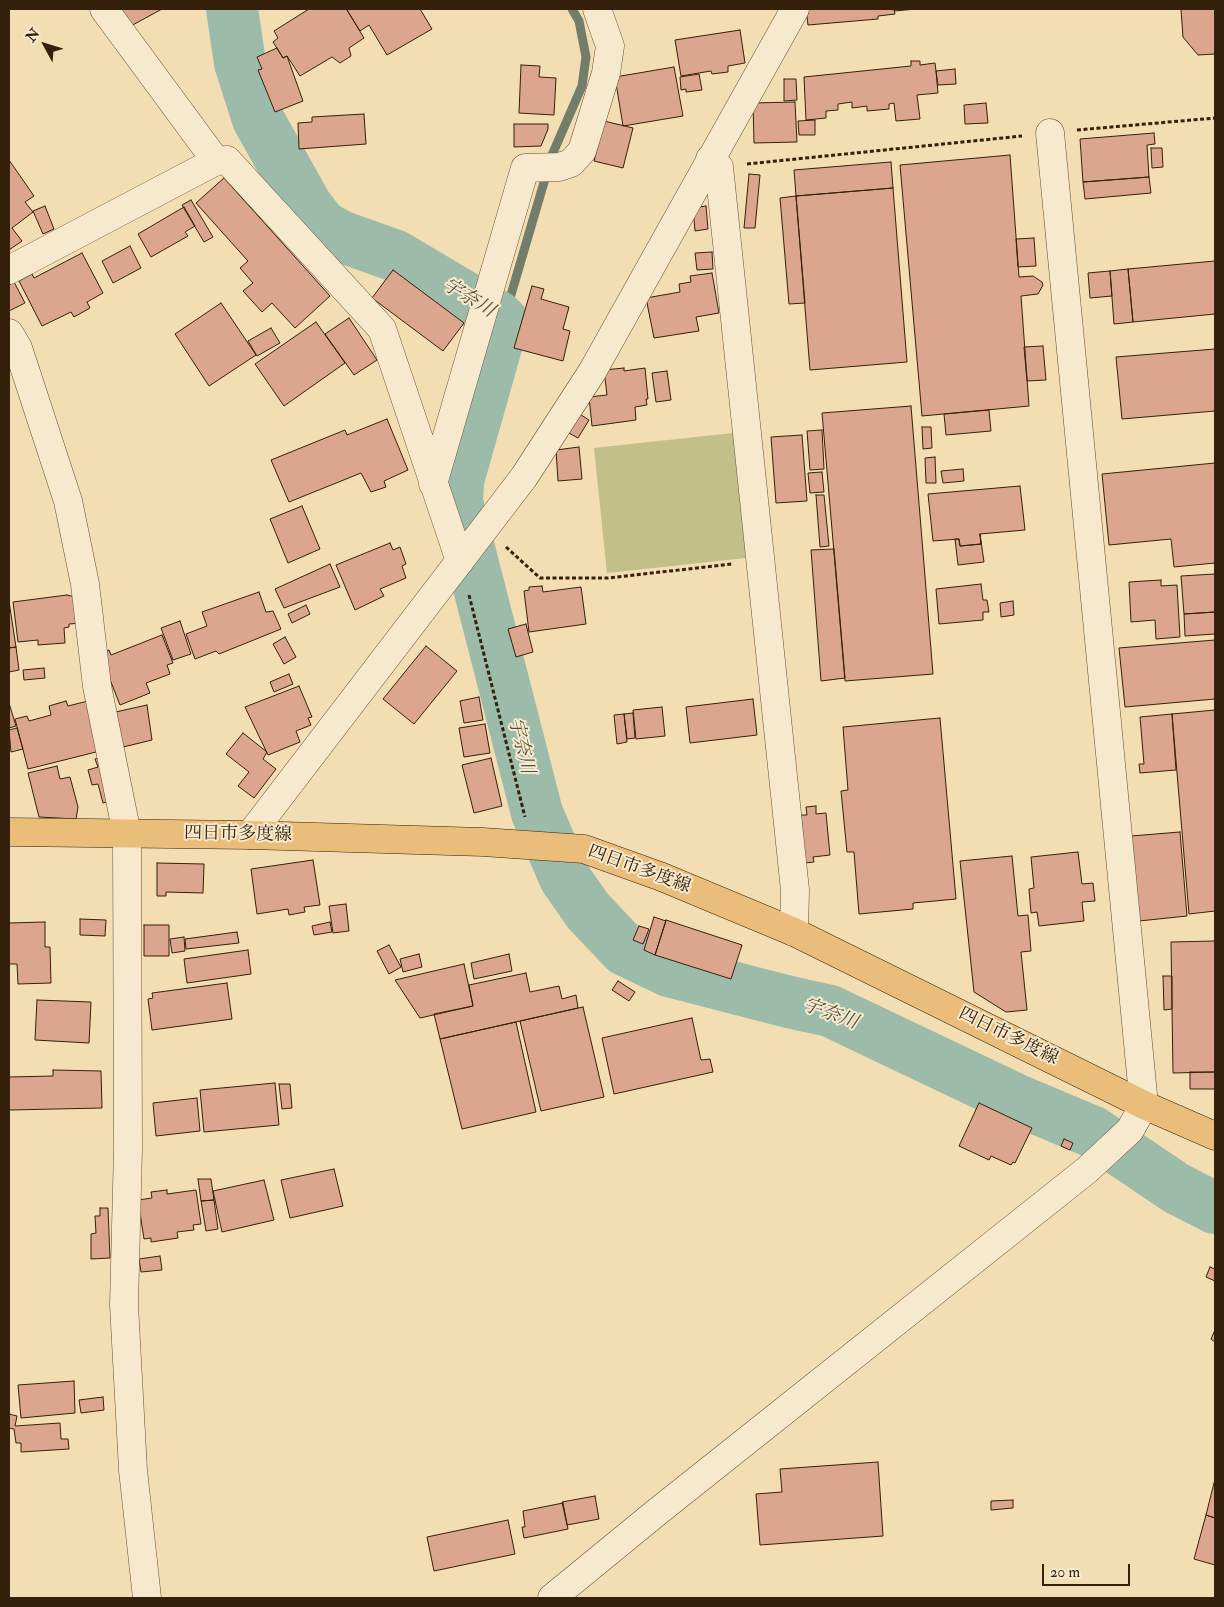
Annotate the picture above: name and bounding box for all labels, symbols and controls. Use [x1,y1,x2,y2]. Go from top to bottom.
north arrow [20,20,70,70]
text: N [22,25,44,45]
water label: 宇奈川 [438,275,498,323]
water label: 宇奈川 [502,716,538,776]
street label: 四日市多度線 [184,823,292,847]
street label: 四日市多度線 [585,841,693,899]
water label: 宇奈川 [799,995,861,1035]
street label: 四日市多度線 [955,1004,1061,1070]
scale bar [1044,1554,1132,1586]
text: 20 m [1050,1563,1080,1582]

